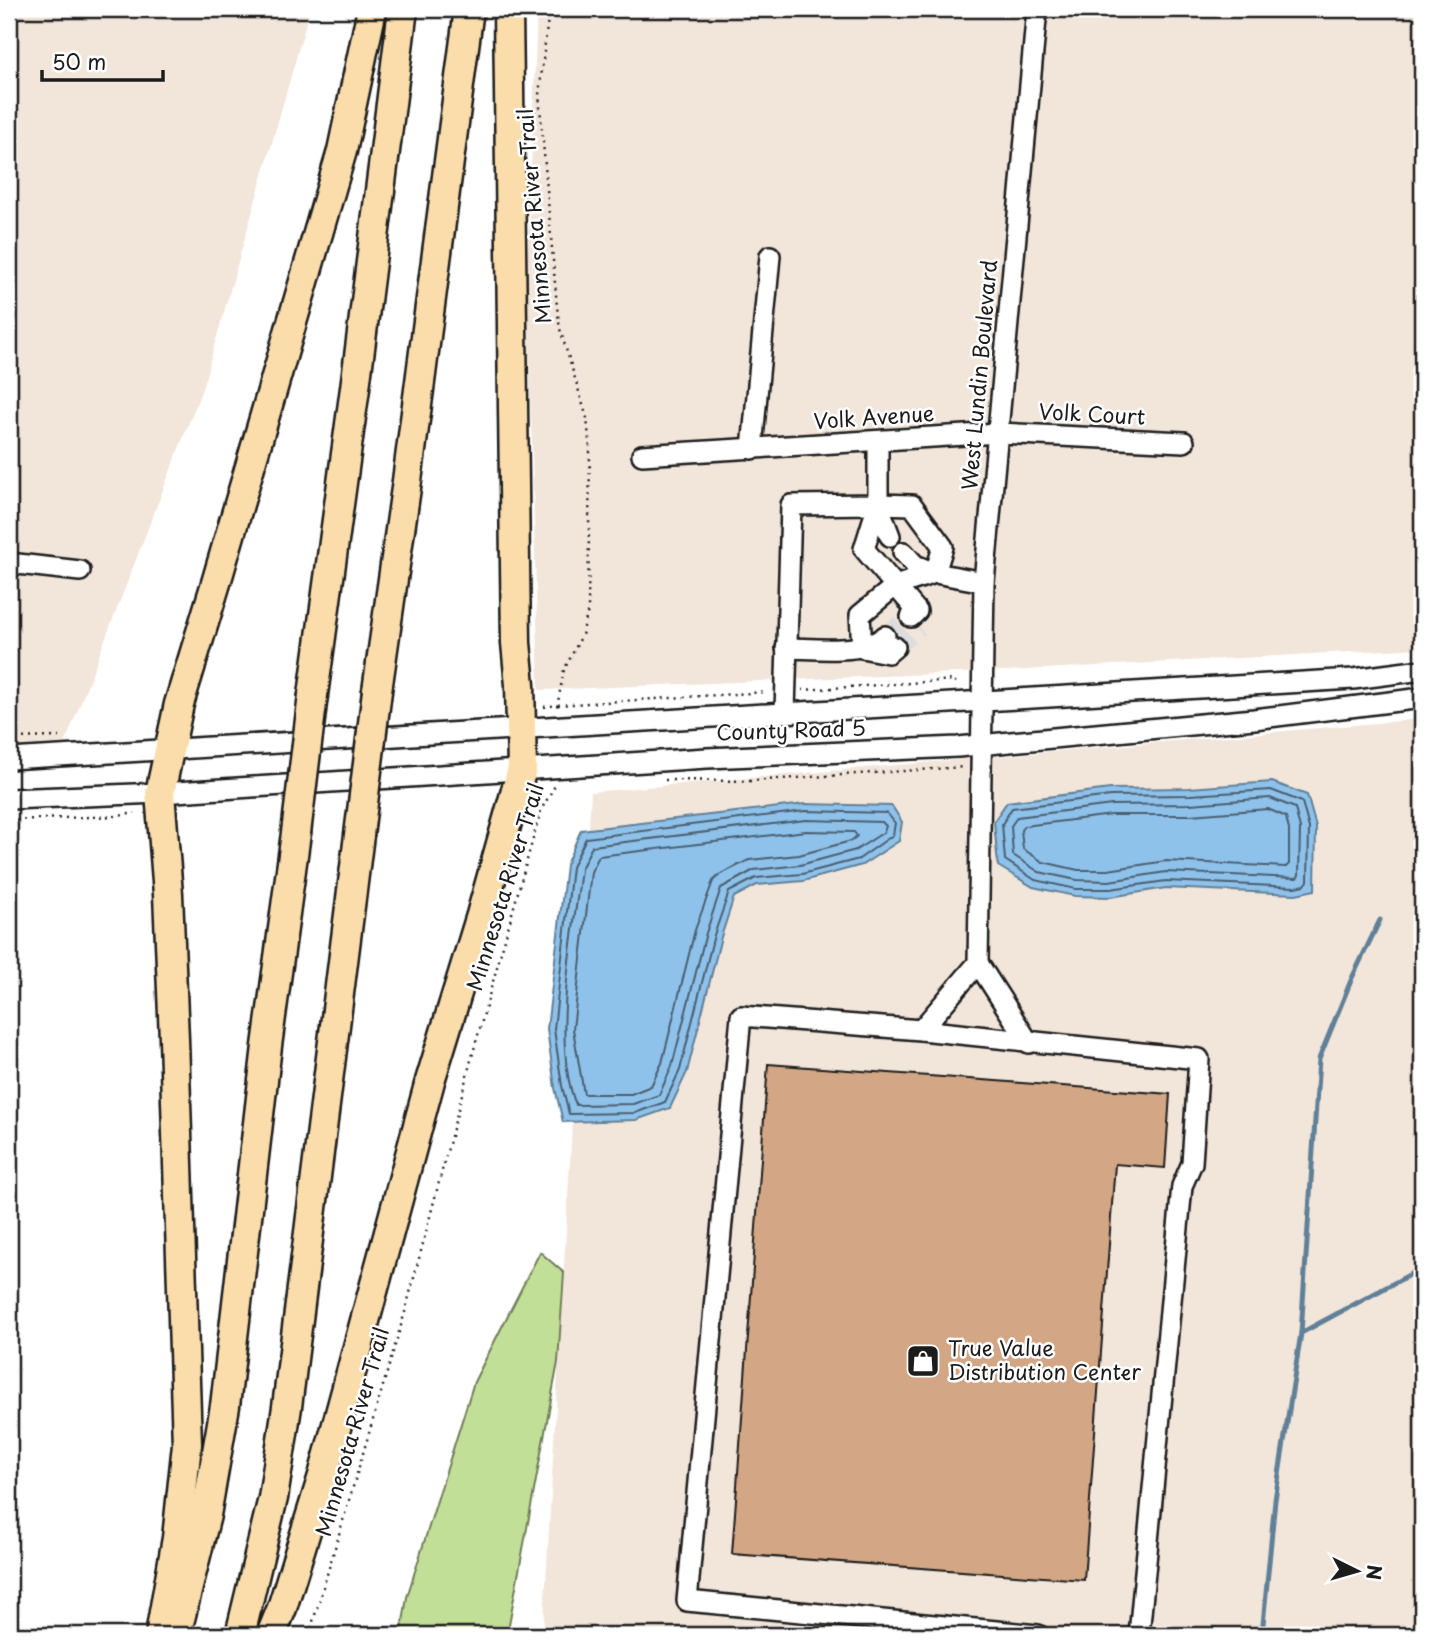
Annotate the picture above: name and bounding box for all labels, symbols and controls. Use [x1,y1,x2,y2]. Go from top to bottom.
scale bar [42,38,163,82]
text: 50 m [52,45,106,77]
street label: Minnesota River Trail [508,107,558,325]
street label: West Lundin Boulevard [952,258,1004,491]
street label: Volk Court [1038,394,1146,432]
street label: Volk Avenue [813,396,935,436]
street label: County Road 5 [716,710,866,748]
street label: Minnesota River Trail [457,778,551,994]
street label: Minnesota River Trail [306,1323,396,1540]
place label: True Value Distribution Center [948,1331,1141,1387]
shop icon: True Value Distribution Center [904,1342,942,1380]
north arrow [1322,1536,1392,1606]
text: N [1360,1564,1390,1581]

